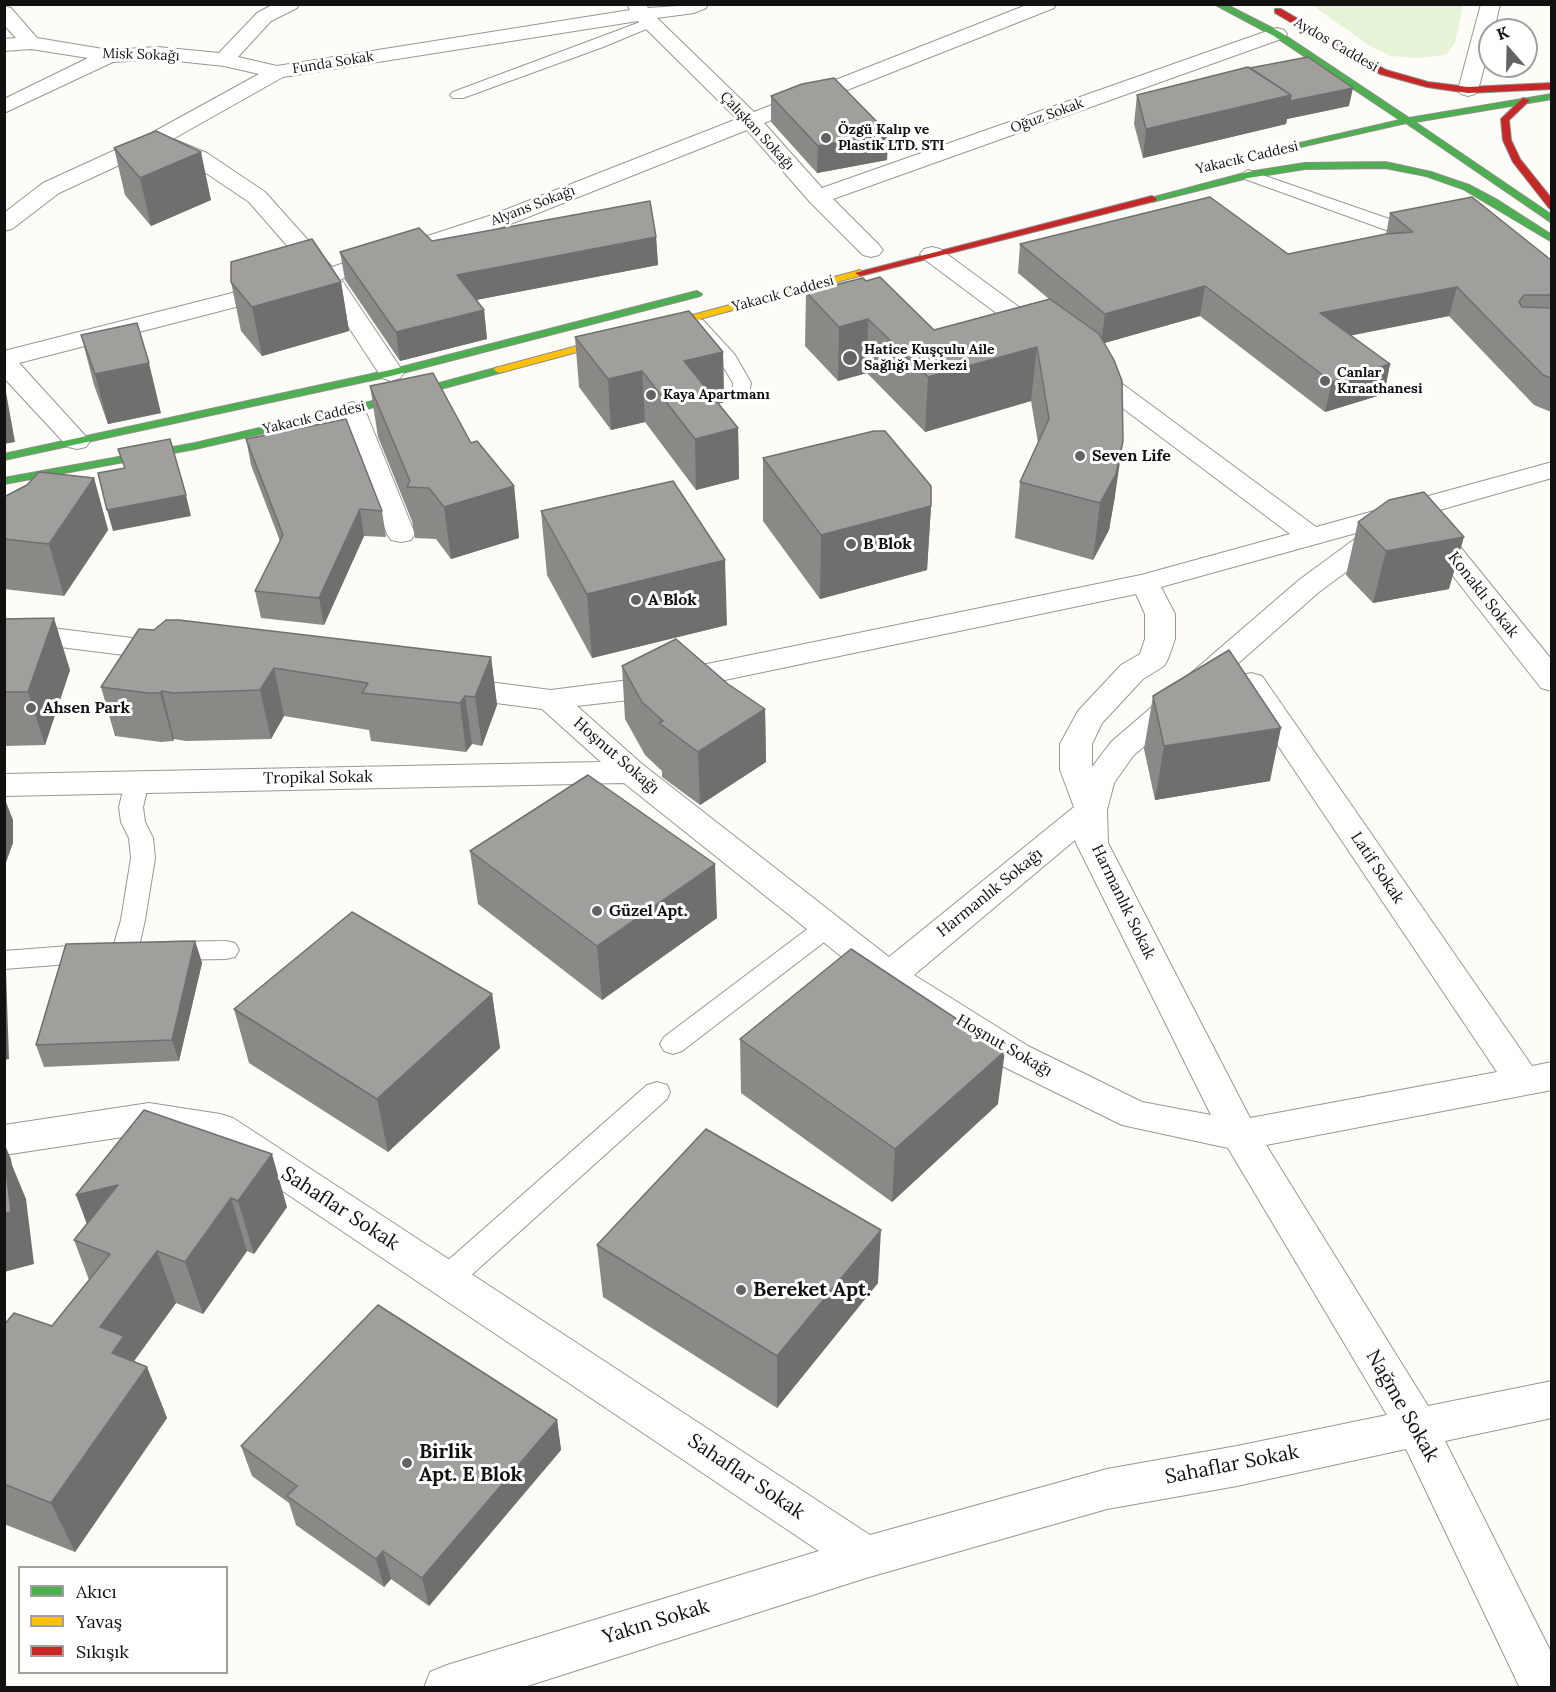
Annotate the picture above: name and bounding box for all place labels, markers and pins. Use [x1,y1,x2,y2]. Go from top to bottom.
place label: Özgü Kalıp ve Plastik LTD. STI [838,122,944,154]
marker: Özgü Kalıp ve Plastik LTD. STI [819,131,833,145]
place label: Hatice Kuşçulu Aile Sağlığı Merkezi [864,342,995,374]
marker: Hatice Kuşçulu Aile Sağlığı Merkezi [841,349,859,367]
place label: Canlar Kıraathanesi [1337,365,1422,398]
marker: Canlar Kıraathanesi [1318,374,1332,388]
place label: Kaya Apartmanı [663,387,770,403]
marker: Kaya Apartmanı [644,388,658,402]
place label: Seven Life [1092,446,1171,466]
marker: Seven Life [1073,449,1087,463]
place label: B Blok [863,534,912,554]
marker: B Blok [844,537,858,551]
place label: A Blok [648,590,697,610]
marker: A Blok [629,593,643,607]
place label: Ahsen Park [43,698,130,718]
marker: Ahsen Park [24,701,38,715]
place label: Güzel Apt. [609,901,687,921]
marker: Güzel Apt. [590,904,604,918]
place label: Bereket Apt. [753,1278,871,1302]
marker: Bereket Apt. [734,1283,748,1297]
place label: Birlik Apt. E Blok [419,1440,522,1487]
marker: Birlik Apt. E Blok [400,1456,414,1470]

